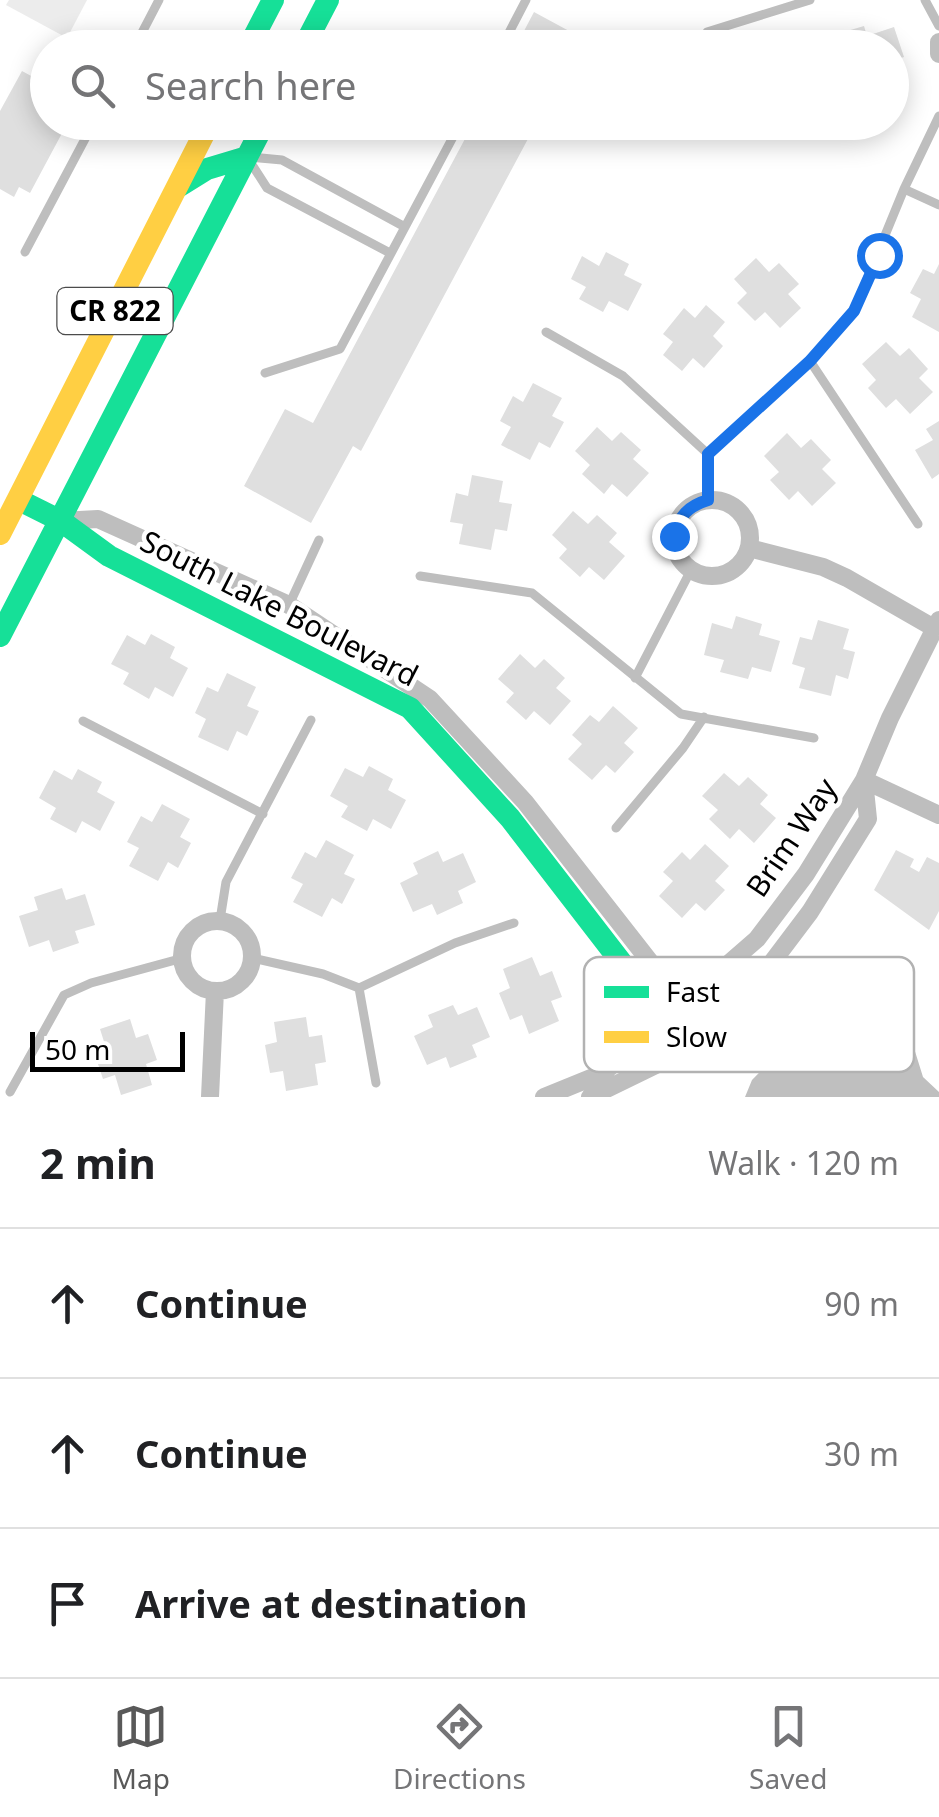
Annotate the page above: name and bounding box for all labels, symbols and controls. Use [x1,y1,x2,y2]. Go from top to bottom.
search box [30,30,909,140]
icon: search [65,58,120,113]
text: Search here [145,59,356,111]
route start [857,233,903,279]
road number: CR 822 [58,288,172,334]
route end [652,514,698,560]
street label: South Lake Boulevard [134,520,425,695]
street label: Brim Way [736,769,846,905]
legend [584,957,914,1072]
text: Fast [666,972,720,1010]
text: Slow [666,1017,727,1055]
scale bar [30,1027,185,1072]
text: 50 m [45,1030,111,1068]
text: 2 min [40,1134,156,1191]
text: Walk · 120 m [708,1141,899,1184]
icon: ahead [40,1276,95,1331]
text: Continue [135,1277,308,1329]
text: 90 m [824,1282,899,1325]
icon: ahead [40,1426,95,1481]
text: Continue [135,1427,308,1479]
text: 30 m [824,1432,899,1475]
icon: arrive [40,1576,95,1631]
text: Arrive at destination [135,1577,527,1629]
tab: Map [112,1699,170,1797]
tab: Directions [393,1699,526,1797]
tab: Saved [749,1699,827,1797]

